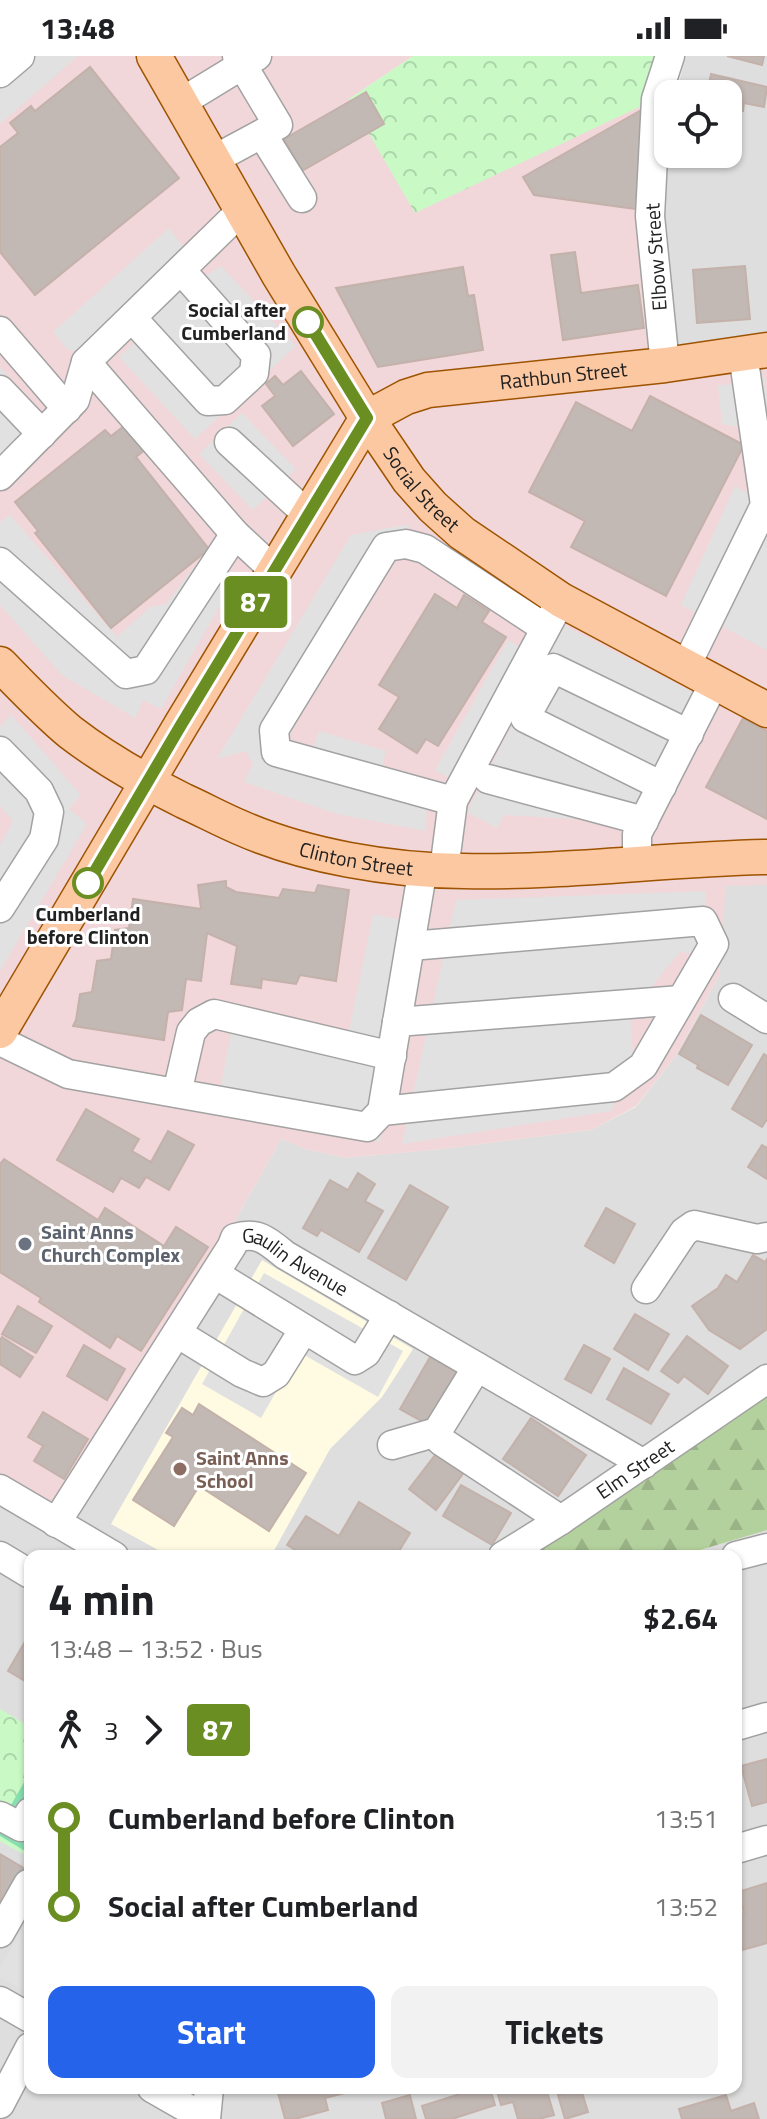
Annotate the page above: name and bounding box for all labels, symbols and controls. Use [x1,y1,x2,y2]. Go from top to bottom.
text: 13:48 [40,5,115,51]
map controls [654,80,742,168]
button: locate [654,80,742,168]
street label: Elbow Street [636,202,675,312]
place label: Social after Cumberland [181,294,287,348]
marker: Social after Cumberland [293,307,323,337]
street label: Rathbun Street [498,353,629,397]
street label: Social Street [376,440,467,539]
line badge: 87 [220,576,292,628]
text: 87 [240,580,272,623]
street label: Clinton Street [296,833,414,884]
marker: Cumberland before Clinton [73,868,103,898]
place label: Cumberland before Clinton [27,898,149,952]
place label: Saint Anns Church Complex [41,1216,180,1270]
street label: Gaulin Avenue [242,1220,355,1304]
marker: Saint Anns Church Complex [16,1235,34,1253]
street label: Elm Street [590,1431,680,1507]
place label: Saint Anns School [196,1442,289,1496]
marker: Saint Anns School [171,1460,189,1478]
text: 4 min [48,1565,155,1632]
text: $2.64 [643,1595,718,1641]
text: 13:48 – 13:52 · Bus [48,1629,263,1668]
icon: walk [48,1708,92,1752]
icon: forward [131,1708,175,1752]
text: 87 [203,1708,234,1751]
text: 3 [104,1711,119,1750]
text: Cumberland before Clinton [108,1795,455,1841]
text: 13:51 [654,1799,718,1838]
text: Social after Cumberland [108,1883,419,1929]
text: 13:52 [654,1887,718,1926]
button: Start [48,1986,375,2078]
button: Tickets [391,1986,718,2078]

